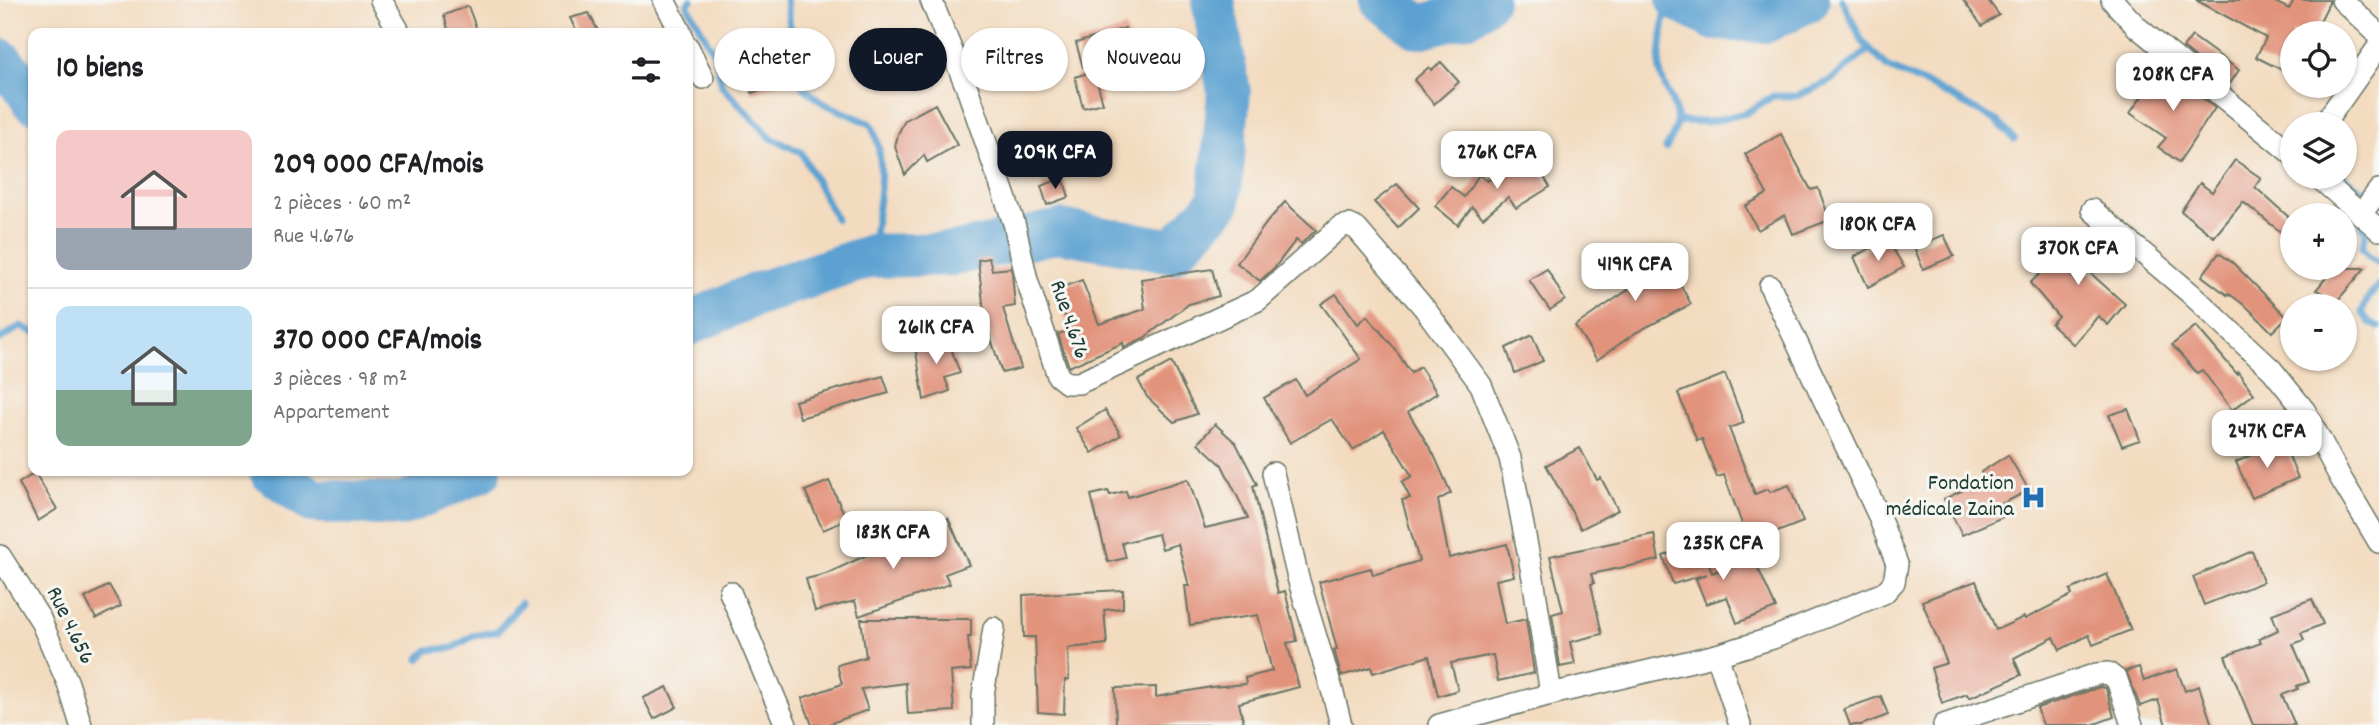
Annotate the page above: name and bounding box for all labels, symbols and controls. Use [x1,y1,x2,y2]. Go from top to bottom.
map controls [2280,21,2357,371]
button: locate [2280,21,2357,98]
chip: Acheter [714,28,835,91]
chip: Louer [849,28,947,91]
chip: Filtres [961,28,1068,91]
chip: Nouveau [1082,28,1205,91]
text: 10 biens [56,49,144,92]
icon: filters [627,51,665,89]
pin: 208K CFA [2101,54,2245,113]
text: 208K CFA [2132,59,2214,92]
button: layers [2280,112,2357,189]
pin: 209K CFA [983,132,1127,191]
pin: 276K CFA [1425,132,1569,191]
text: 209K CFA [1013,137,1097,170]
text: 276K CFA [1457,137,1537,170]
text: 209 000 CFA/mois [273,145,484,188]
icon: home [112,158,196,242]
text: 2 pièces · 60 m² [273,188,411,221]
button: + [2280,203,2357,280]
pin: 180K CFA [1806,204,1950,263]
text: 180K CFA [1840,209,1916,242]
text: Rue 4.676 [273,221,354,254]
pin: 370K CFA [2006,228,2150,287]
text: 370K CFA [2037,233,2119,266]
pin: 419K CFA [1563,244,1707,303]
text: 419K CFA [1597,249,1673,282]
street label: Rue 4.676 [1039,276,1097,364]
button: − [2280,294,2357,371]
pin: 261K CFA [864,306,1008,366]
text: 261K CFA [898,312,974,345]
text: 370 000 CFA/mois [273,321,482,364]
icon: home [112,334,196,418]
text: 3 pièces · 98 m² [273,364,407,397]
text: Appartement [273,397,390,430]
pin: 247K CFA [2195,410,2339,470]
text: 247K CFA [2228,416,2306,449]
place label: Fondation médicale Zaina [1886,468,2015,527]
hospital icon: Fondation médicale Zaina [2020,483,2048,511]
pin: 183K CFA [821,512,965,571]
text: 183K CFA [856,517,930,550]
pin: 235K CFA [1651,522,1795,582]
text: 235K CFA [1683,528,1763,561]
street label: Rue 4.656 [36,581,102,671]

